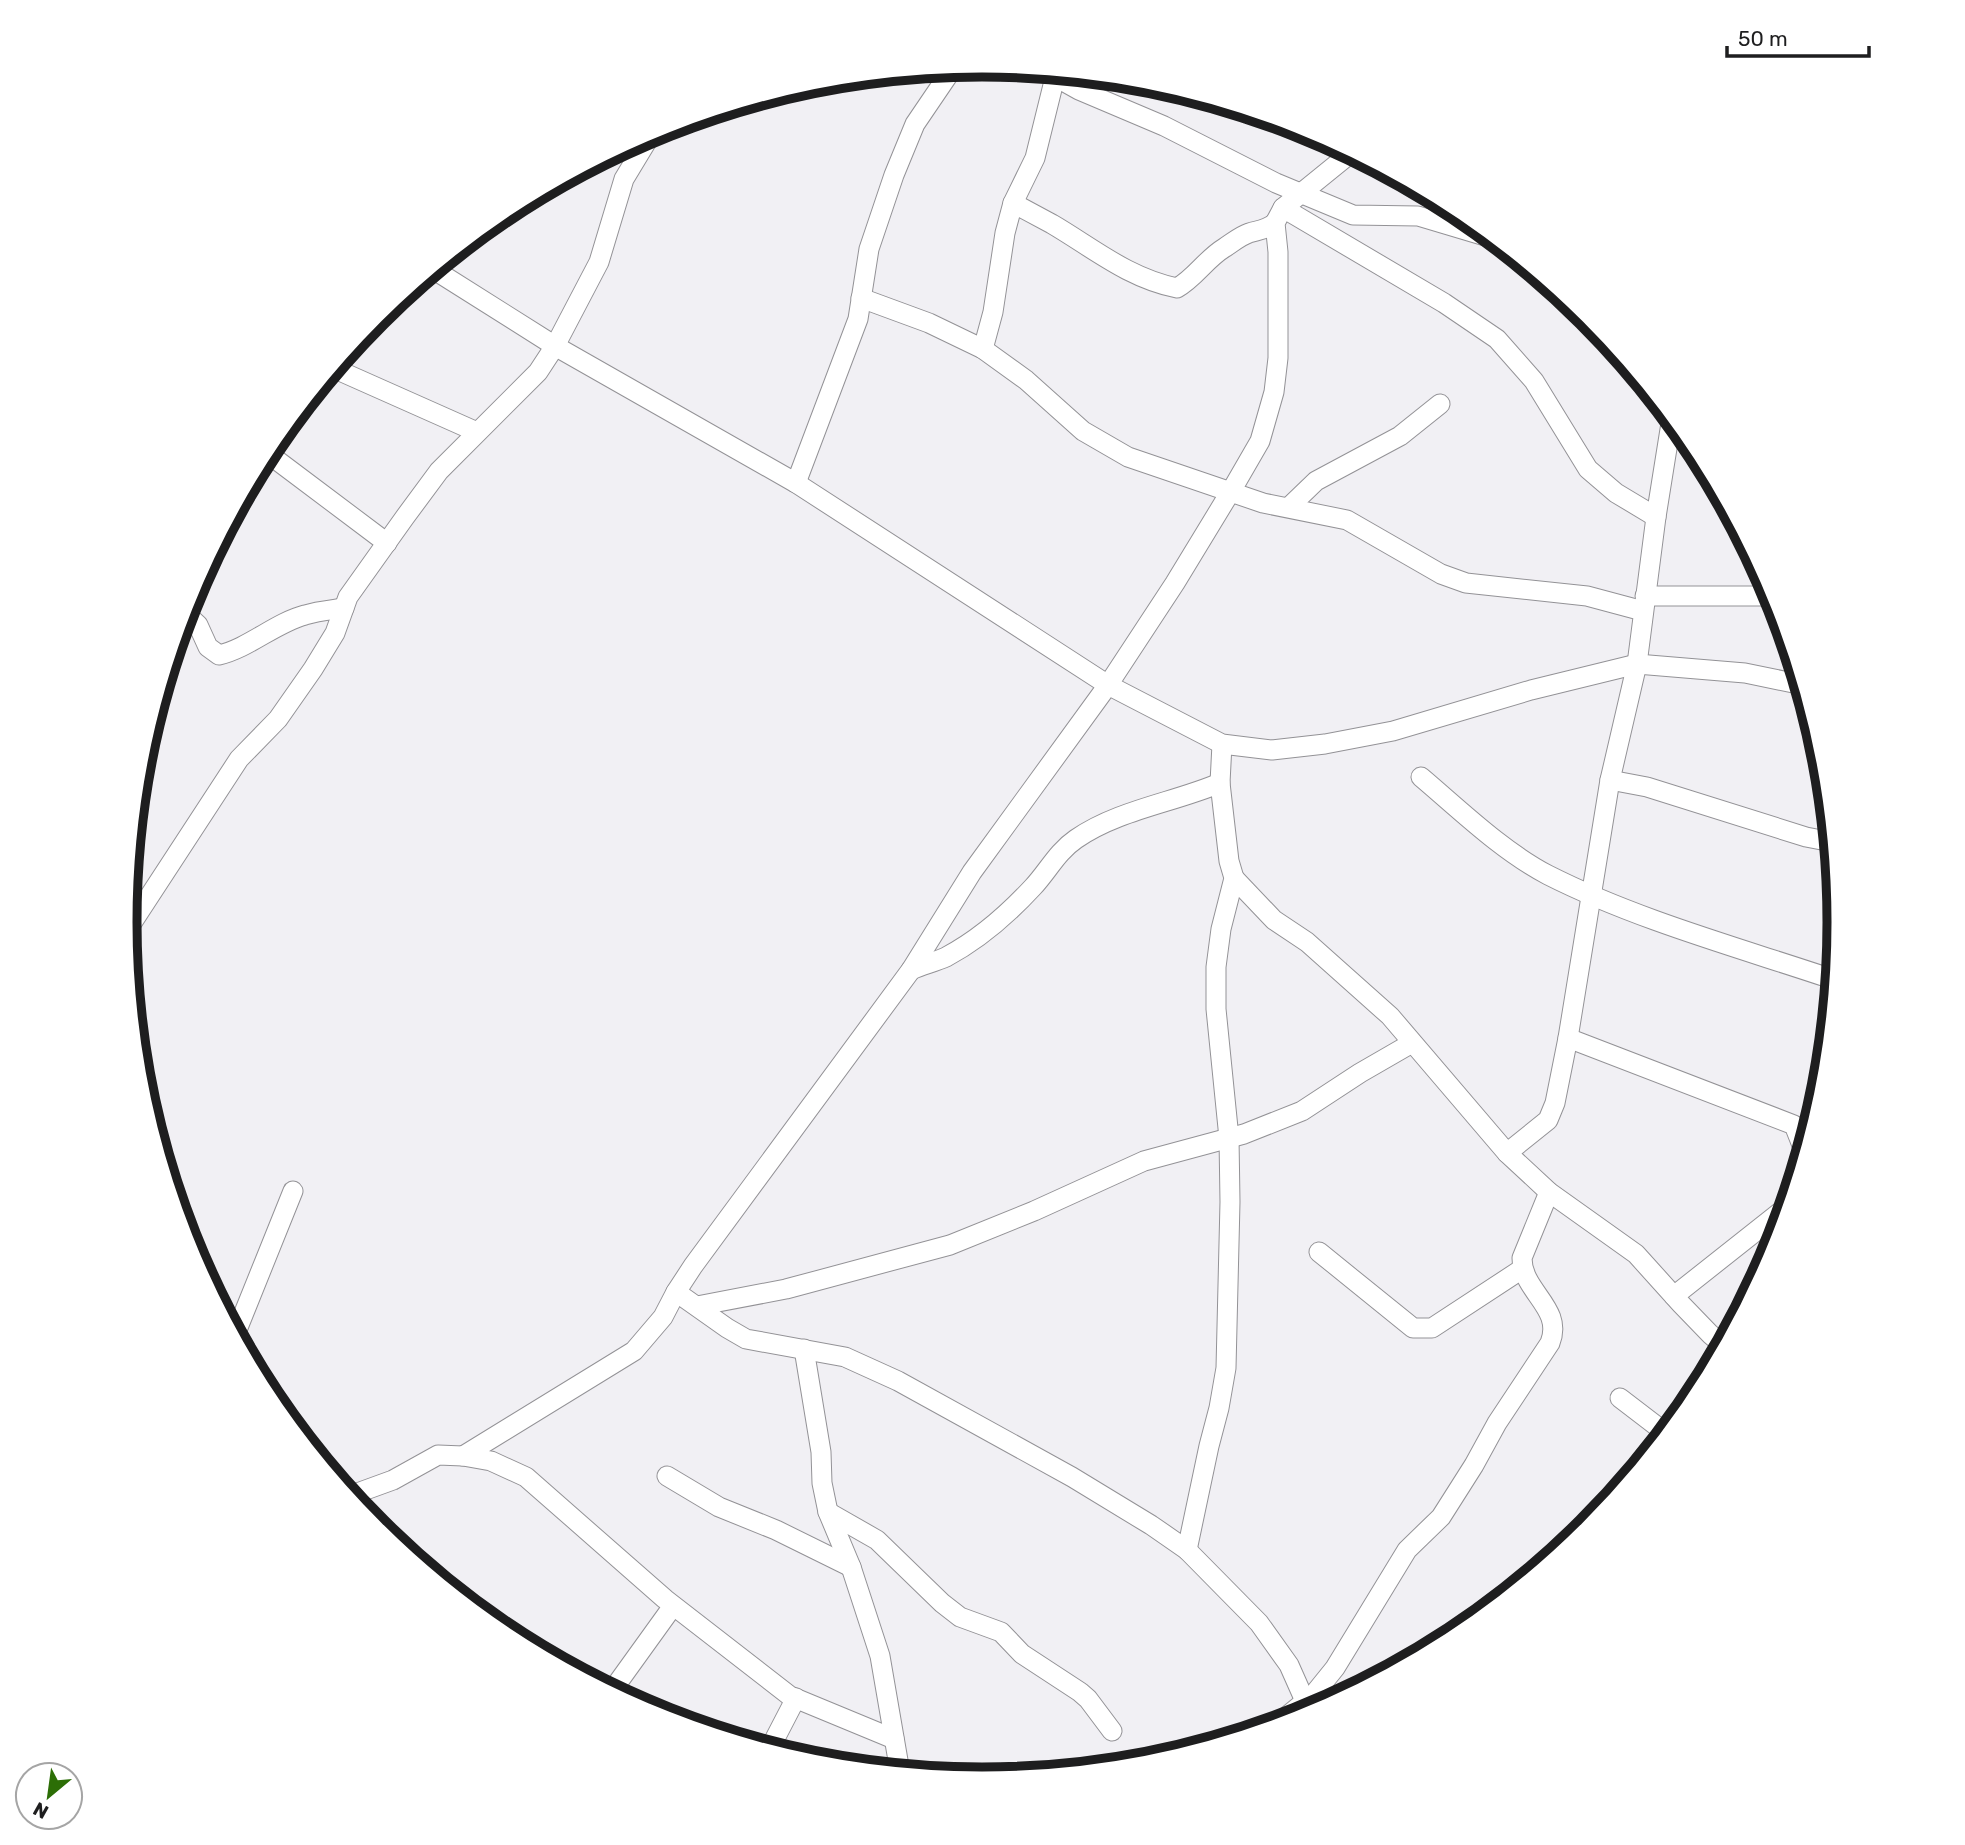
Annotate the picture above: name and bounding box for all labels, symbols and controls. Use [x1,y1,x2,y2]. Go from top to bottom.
scale bar [1727,14,1869,58]
text: 50 m [1738,26,1788,51]
north arrow [14,1761,84,1831]
text: N [29,1797,53,1824]

